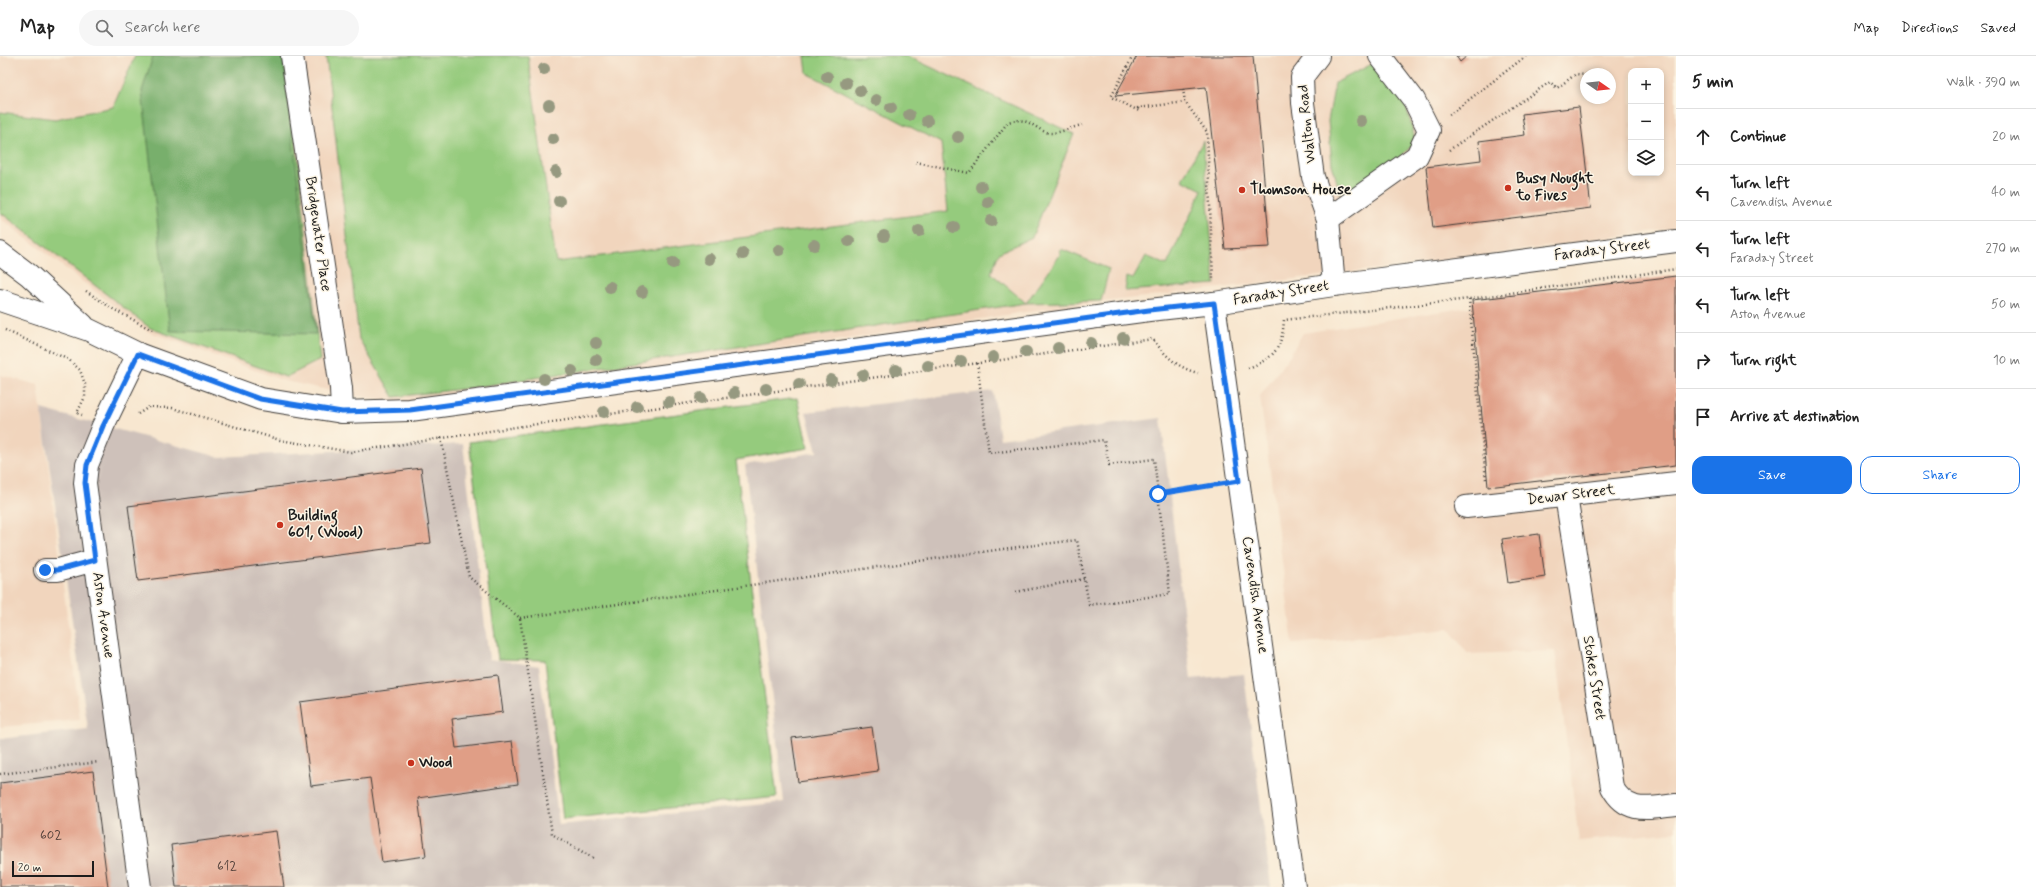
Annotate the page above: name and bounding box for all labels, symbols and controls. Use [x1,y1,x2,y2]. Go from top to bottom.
search box [79,10,359,46]
text: Map [20,15,55,40]
icon: search [93,17,115,39]
text: Search here [125,18,200,38]
text: Map [1853,19,1879,37]
text: Directions [1901,19,1959,37]
text: Saved [1981,19,2016,37]
north arrow [1580,68,1616,104]
map controls [1628,68,1664,176]
button: + [1628,68,1664,104]
text: 5 min [1692,71,1734,93]
text: Walk · 390 m [1947,74,2020,91]
street label: Walton Road [1293,84,1321,164]
button: − [1628,104,1664,140]
icon: ahead [1692,126,1714,148]
text: Continue [1730,127,1786,147]
text: 20 m [1992,128,2020,145]
button: layers [1628,140,1664,176]
place label: Busy Nought to Fives [1515,169,1595,206]
text: Turn left [1730,174,1790,194]
street label: Bridgewater Place [300,175,336,293]
place label: Thomson House [1250,180,1352,200]
icon: left [1692,182,1714,204]
marker: Busy Nought to Fives [1503,183,1513,193]
text: 40 m [1991,184,2020,201]
marker: Thomson House [1237,185,1247,195]
text: Cavendish Avenue [1730,194,1832,211]
text: Turn left [1730,230,1790,250]
street label: Faraday Street [1553,234,1651,266]
icon: left [1692,238,1714,260]
text: 270 m [1985,240,2020,257]
text: Faraday Street [1730,250,1814,267]
street label: Faraday Street [1232,276,1331,310]
text: Turn left [1730,286,1790,306]
icon: left [1692,294,1714,316]
text: 50 m [1991,296,2020,313]
text: Aston Avenue [1730,306,1806,323]
icon: right [1692,350,1714,372]
text: Turn right [1730,351,1797,371]
text: 10 m [1993,352,2020,369]
icon: arrive [1692,406,1714,428]
text: Arrive at destination [1730,407,1859,427]
button: Save [1692,456,1852,494]
button: Share [1860,456,2020,494]
street label: Dewar Street [1526,480,1616,510]
route start [1149,485,1167,503]
place label: Building 601, (Wood) [288,506,363,543]
marker: Building 601, (Wood) [275,520,285,530]
street label: Cavendish Avenue [1237,535,1273,655]
route end [36,561,54,579]
street label: Aston Avenue [87,570,119,660]
street label: Stokes Street [1577,634,1611,722]
place label: Wood [418,753,453,773]
marker: Wood [406,758,416,768]
house number: 602 [40,827,62,844]
house number: 612 [217,858,237,875]
scale bar [12,859,94,878]
text: 20 m [18,861,41,875]

